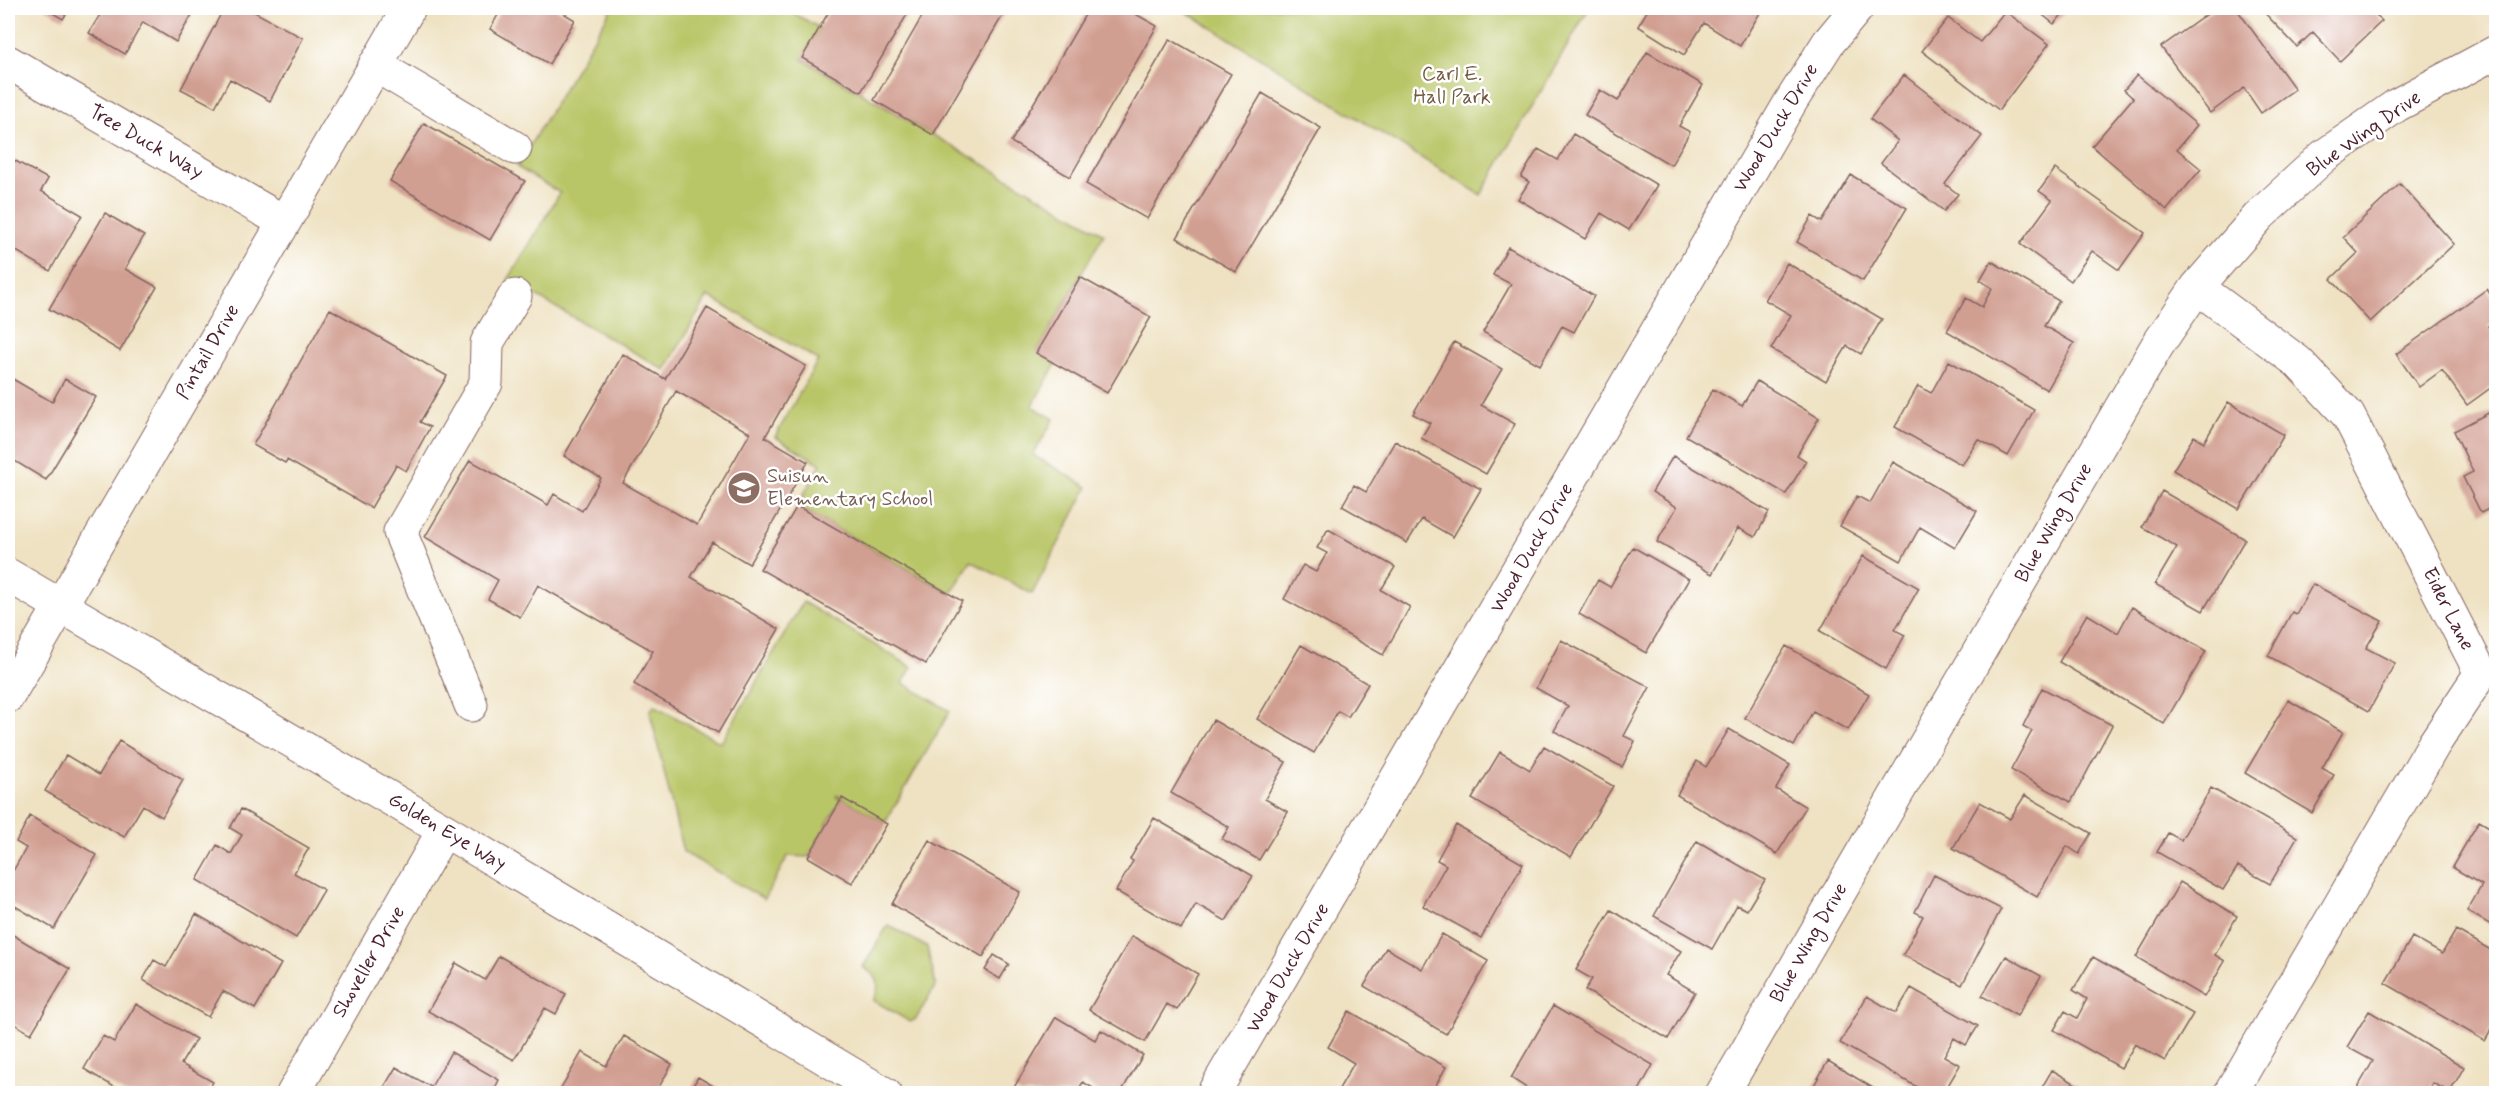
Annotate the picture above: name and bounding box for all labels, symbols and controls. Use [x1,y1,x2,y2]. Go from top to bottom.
street label: Wood Duck Drive [1727,59,1825,197]
park label: Carl E. Hall Park [1413,61,1491,111]
street label: Blue Wing Drive [2301,84,2427,184]
street label: Tree Duck Way [84,98,208,186]
street label: Pintail Drive [170,299,246,405]
street label: Blue Wing Drive [2009,458,2100,588]
place label: Suisun Elementary School [767,463,933,513]
school or university icon: Suisun Elementary School [726,470,762,506]
street label: Wood Duck Drive [1484,478,1580,618]
street label: Eider Lane [2416,563,2480,655]
street label: Golden Eye Way [383,786,511,878]
street label: Blue Wing Drive [1764,878,1855,1008]
street label: Wood Duck Drive [1240,898,1336,1038]
street label: Shoveller Drive [326,901,412,1023]

